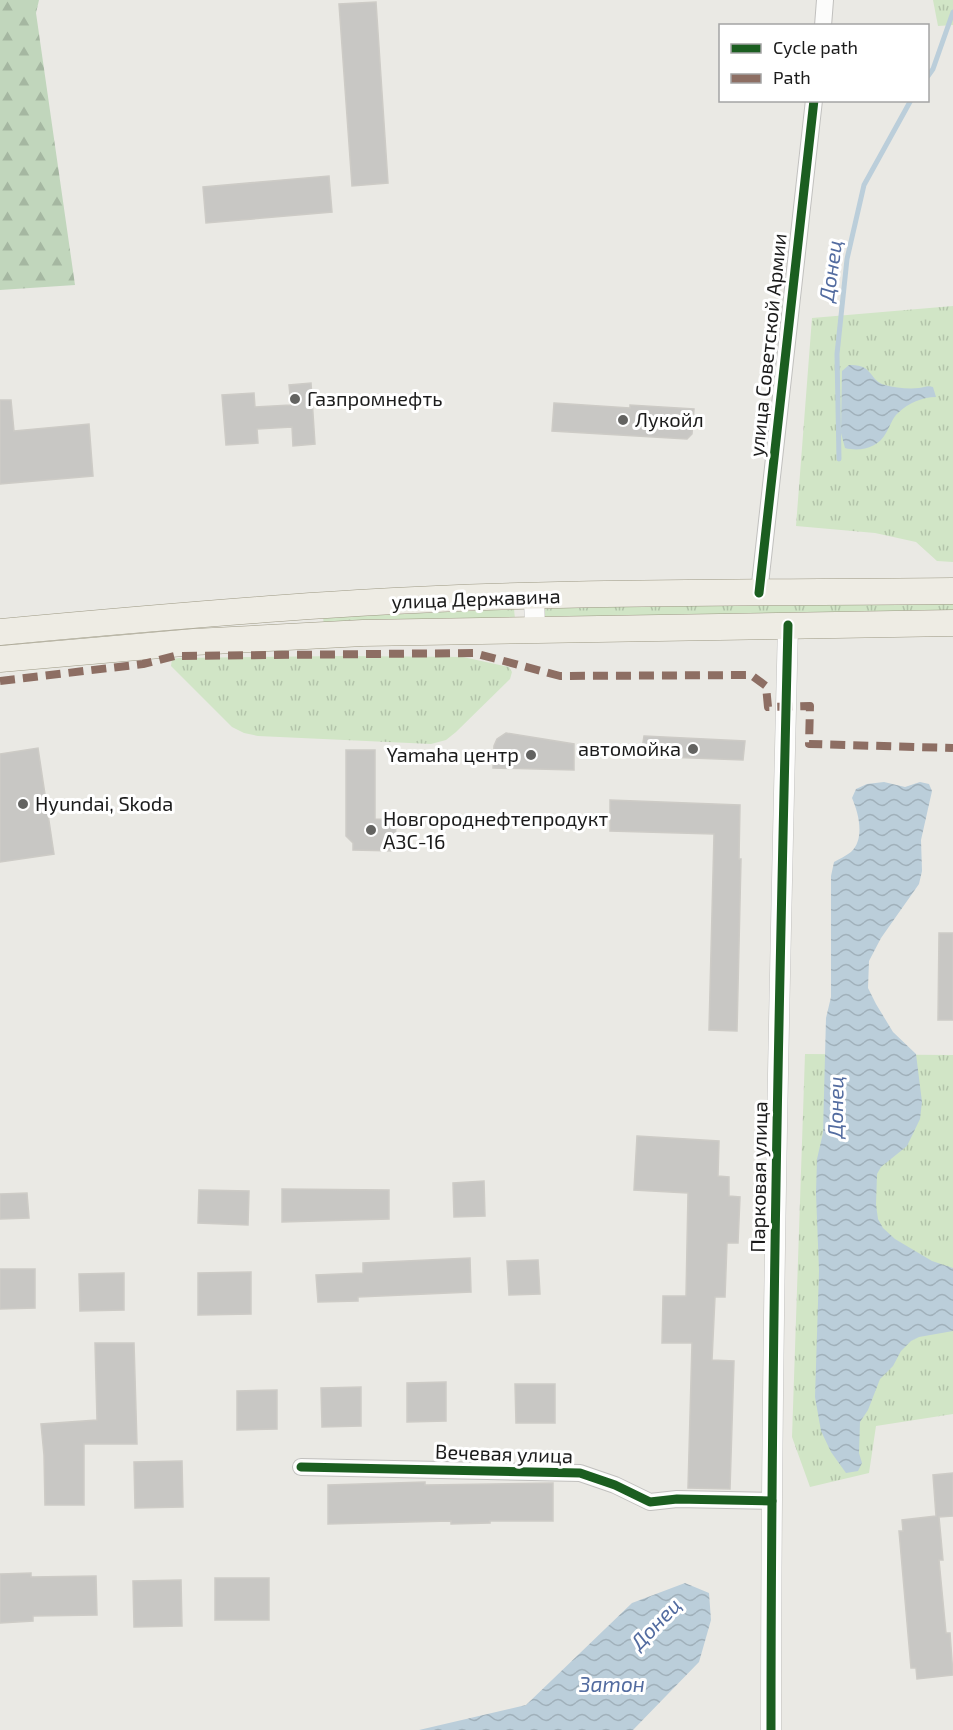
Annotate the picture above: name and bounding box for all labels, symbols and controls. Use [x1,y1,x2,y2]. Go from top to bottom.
legend [719,24,929,102]
text: Cycle path [773,36,858,58]
text: Path [773,66,811,88]
street label: улица Советской Армии [743,232,792,458]
water label: Донец [813,238,846,304]
place label: Газпромнефть [307,386,443,410]
marker: Газпромнефть [288,392,302,406]
place label: Лукойл [635,407,704,432]
marker: Лукойл [616,413,630,427]
street label: улица Державина [391,583,561,614]
place label: автомойка [578,736,681,760]
place label: Yamaha центр [387,742,519,766]
marker: автомойка [686,742,700,756]
marker: Yamaha центр [524,748,538,762]
place label: Hyundai, Skoda [35,791,173,815]
marker: Hyundai, Skoda [16,797,30,811]
place label: Новгороднефтепродукт АЗС-16 [383,806,608,853]
marker: Новгороднефтепродукт АЗС-16 [364,823,378,837]
water label: Донец [821,1076,848,1139]
street label: Парковая улица [745,1101,772,1253]
street label: Вечевая улица [435,1439,573,1468]
water label: Донец [624,1592,686,1655]
water label: Затон [578,1671,645,1696]

